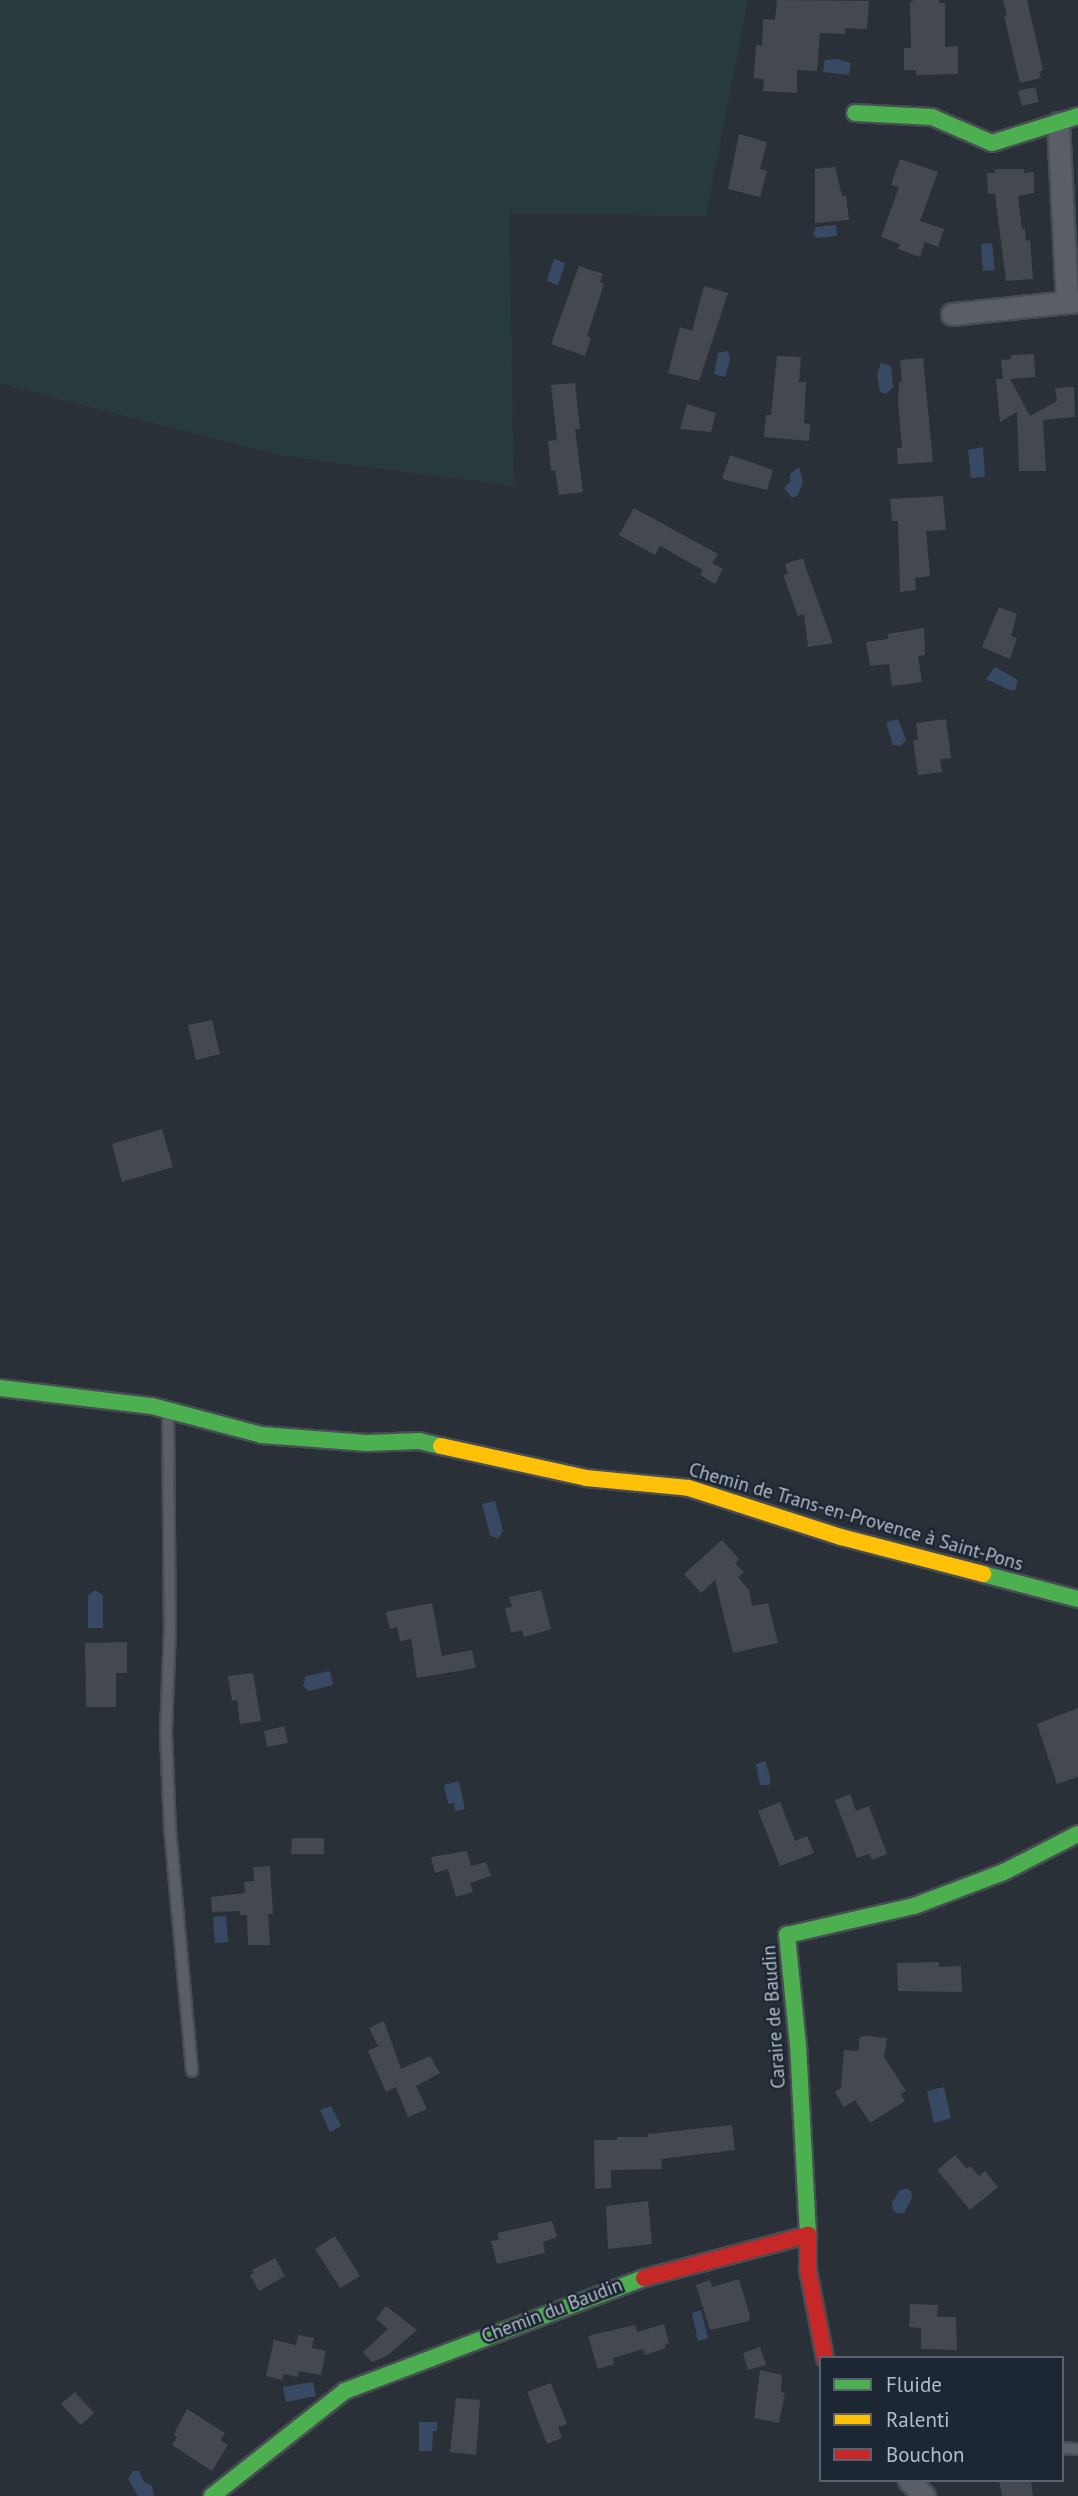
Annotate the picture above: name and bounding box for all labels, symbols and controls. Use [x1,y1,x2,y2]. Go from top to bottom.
street label: Chemin de Trans-en-Provence à Saint-Pons [686,1458,1026,1576]
street label: Caraire de Baudin [758,1945,790,2089]
street label: Chemin du Baudin [478,2274,626,2348]
legend [819,2356,1064,2482]
text: Fluide [886,2371,942,2398]
text: Ralenti [886,2406,950,2433]
text: Bouchon [886,2441,965,2468]

